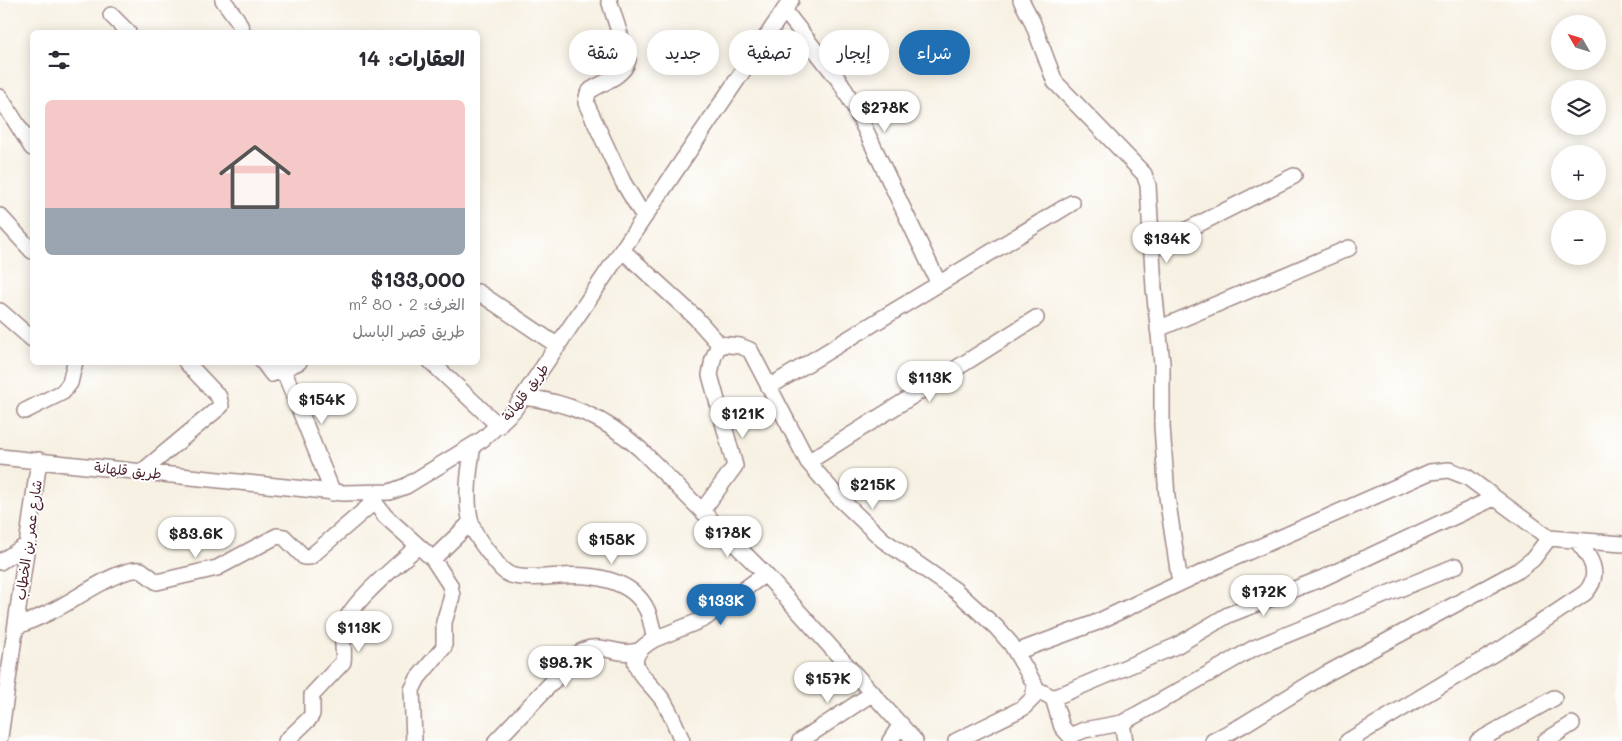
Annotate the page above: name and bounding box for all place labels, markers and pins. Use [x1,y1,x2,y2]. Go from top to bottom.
pin: $278K [850,90,920,133]
pin: $134K [1132,222,1202,264]
pin: $113K [895,360,965,403]
pin: $154K [287,382,357,425]
pin: $121K [708,396,778,439]
pin: $215K [838,468,908,510]
pin: $83.6K [155,516,237,559]
pin: $178K [693,516,763,558]
pin: $158K [577,522,647,565]
pin: $172K [1229,574,1299,617]
pin: $133K [686,584,756,626]
pin: $113K [324,610,394,653]
pin: $98.7K [525,646,607,688]
pin: $157K [793,662,863,704]

